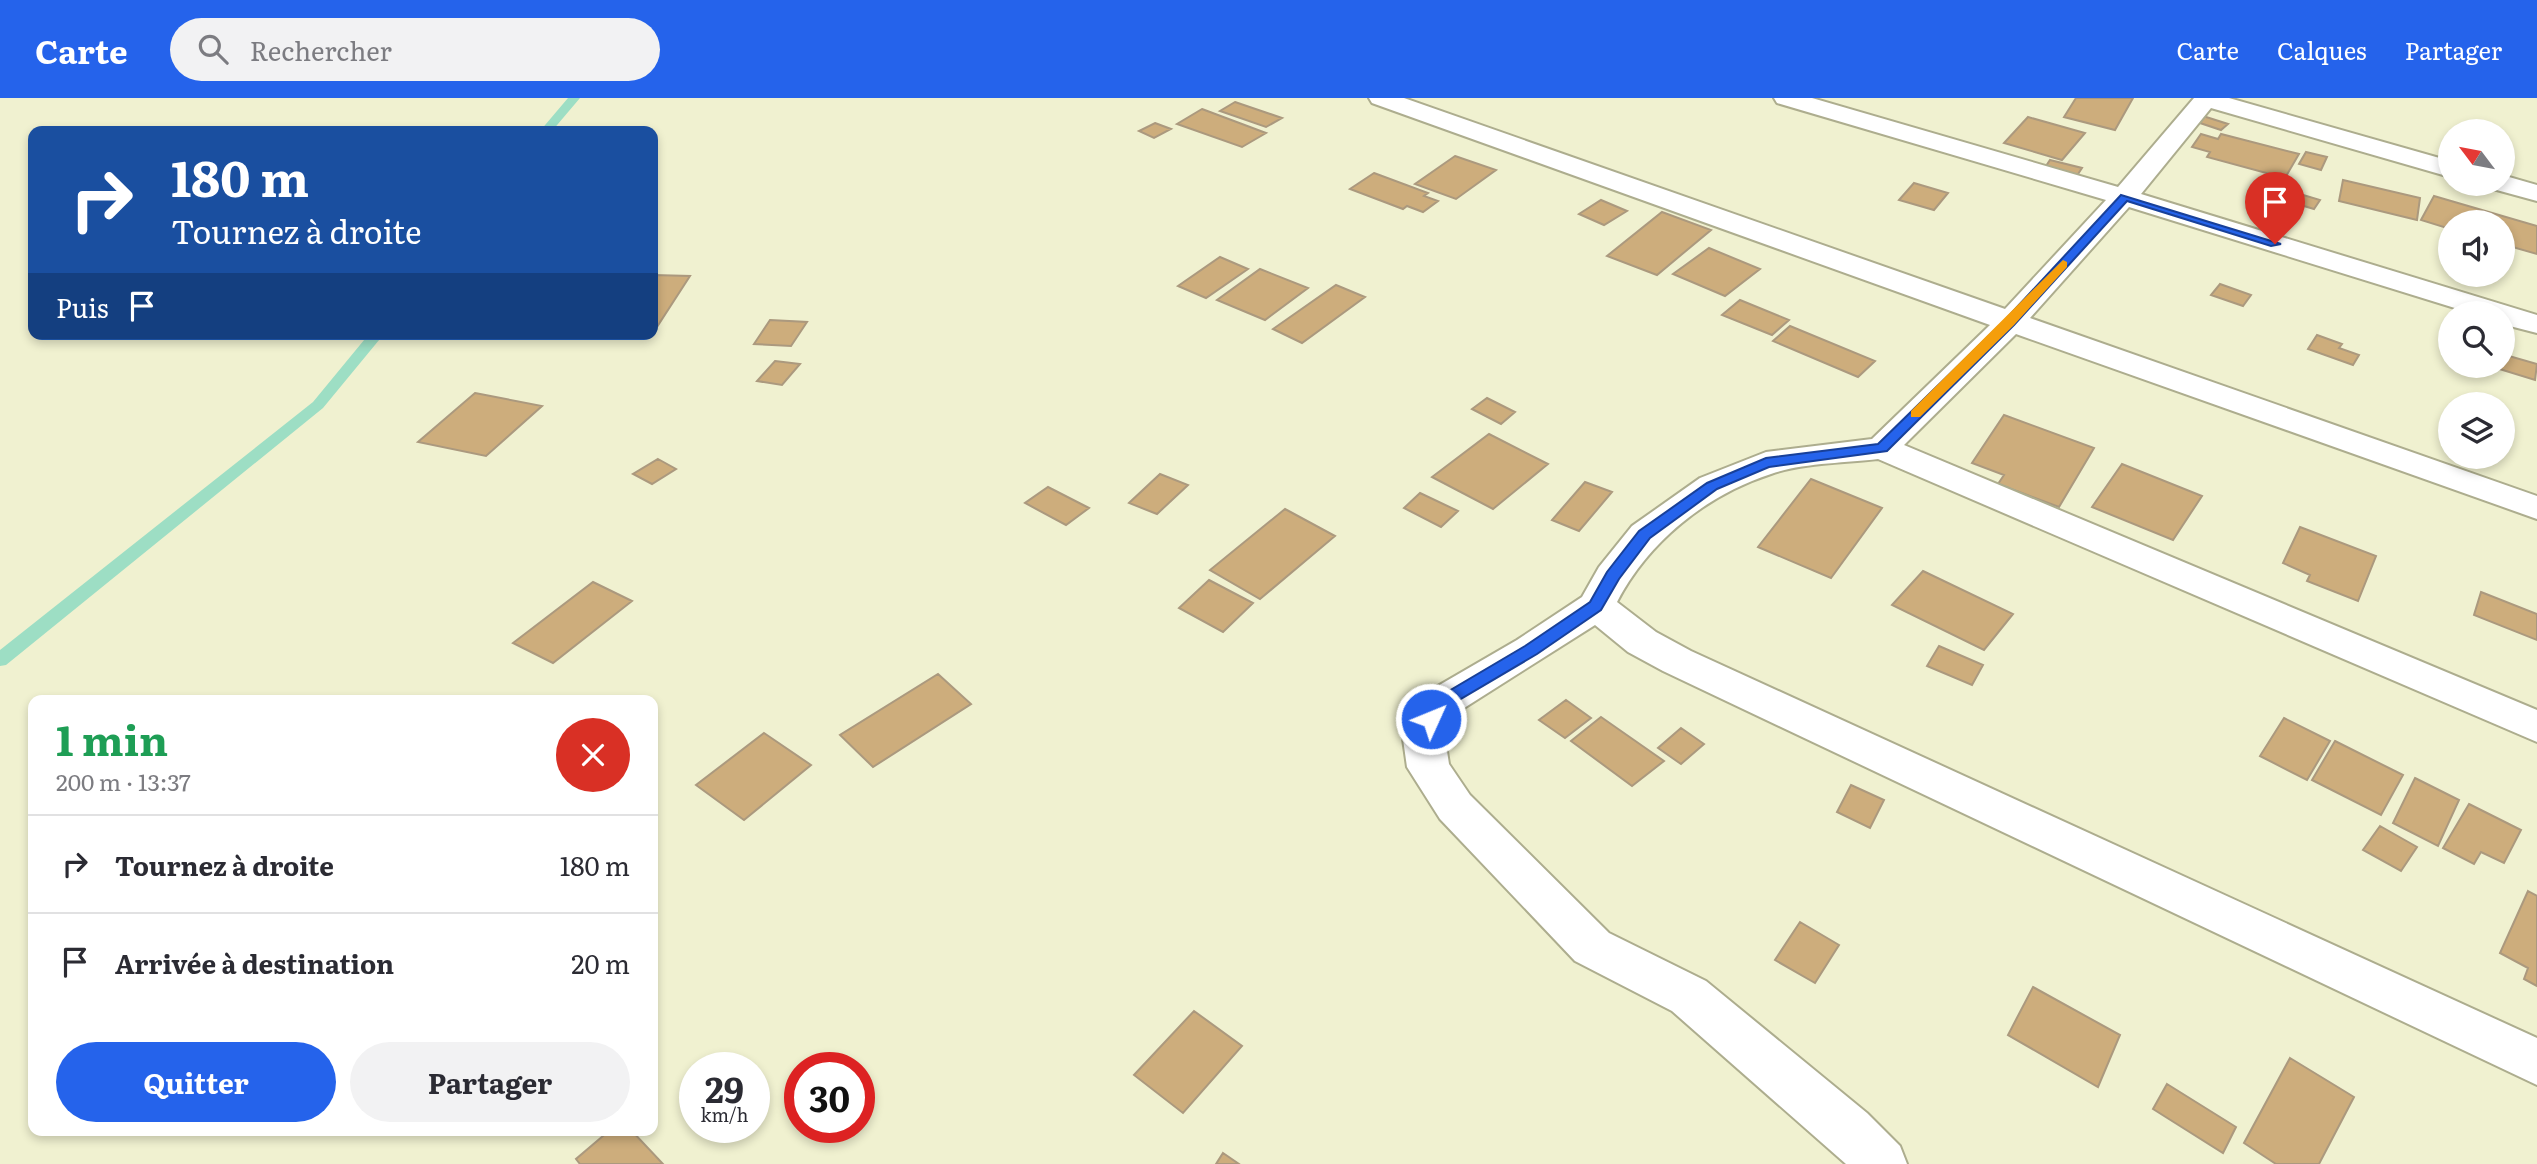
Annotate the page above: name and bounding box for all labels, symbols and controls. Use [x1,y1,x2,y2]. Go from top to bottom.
search box [170,18,660,81]
text: Carte [35,25,128,74]
icon: search [194,30,232,68]
text: Rechercher [250,30,392,69]
text: Carte [2176,32,2239,67]
text: Calques [2277,32,2367,67]
text: Partager [2405,32,2502,67]
north arrow [2438,119,2515,196]
map controls [2438,119,2515,469]
text: 180 m [171,139,309,212]
icon: right [56,154,147,245]
pin [2245,172,2305,244]
icon: arrive [2256,183,2294,221]
text: Tournez à droite [171,206,422,254]
button: sound [2438,210,2515,287]
text: Puis [56,287,109,326]
icon: arrive [123,287,161,325]
button: search [2438,301,2515,378]
button: layers [2438,392,2515,469]
position arrow [1394,682,1468,756]
text: 1 min [56,707,168,769]
button: close [556,718,630,792]
text: 200 m · 13:37 [56,764,191,798]
icon: right [56,845,94,883]
text: Tournez à droite [115,845,334,884]
text: 180 m [560,845,630,884]
icon: arrive [56,943,94,981]
text: Arrivée à destination [115,943,394,982]
text: 20 m [571,943,630,982]
button: Quitter [56,1042,336,1122]
button: Partager [350,1042,630,1122]
speed limit sign: 30 [784,1052,875,1143]
text: 29 [705,1062,744,1114]
text: km/h [701,1101,748,1128]

